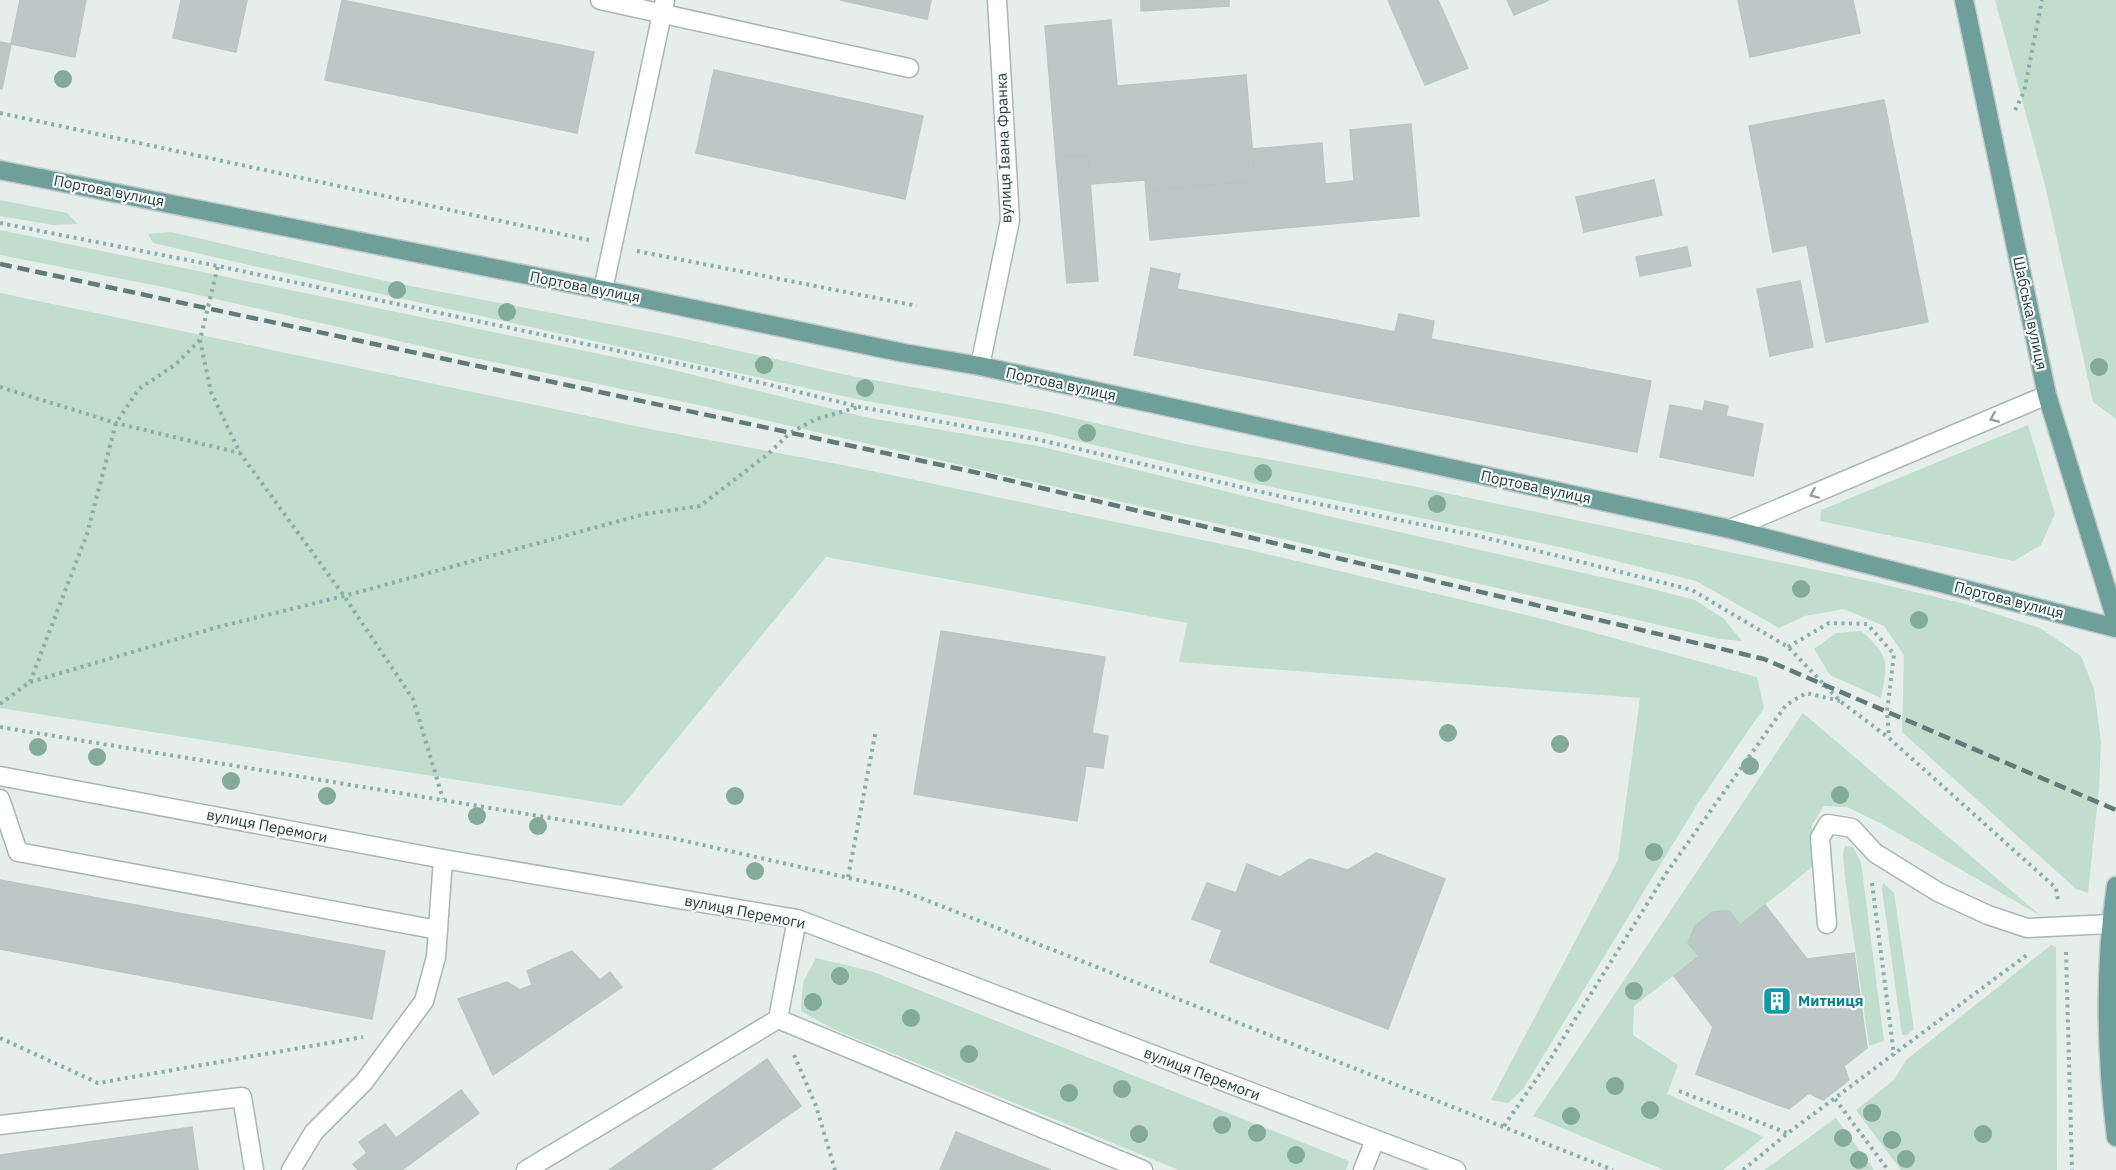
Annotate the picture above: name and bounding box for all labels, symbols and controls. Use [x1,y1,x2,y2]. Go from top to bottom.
street label: вулиця Івана Франка [991,73,1016,223]
street label: Портова вулиця [52,170,166,211]
street label: Шабська вулиця [2009,254,2052,371]
street label: Портова вулиця [528,266,642,307]
street label: Портова вулиця [1004,363,1118,404]
one-way arrow [1989,411,2000,423]
street label: Портова вулиця [1479,466,1593,507]
one-way arrow [1809,487,1820,499]
street label: Портова вулиця [1952,577,2066,622]
street label: вулиця Перемоги [205,804,329,847]
street label: вулиця Перемоги [683,890,807,933]
building icon: Митниця [1761,985,1793,1017]
place label: Митниця [1798,991,1863,1010]
street label: вулиця Перемоги [1141,1043,1263,1104]

